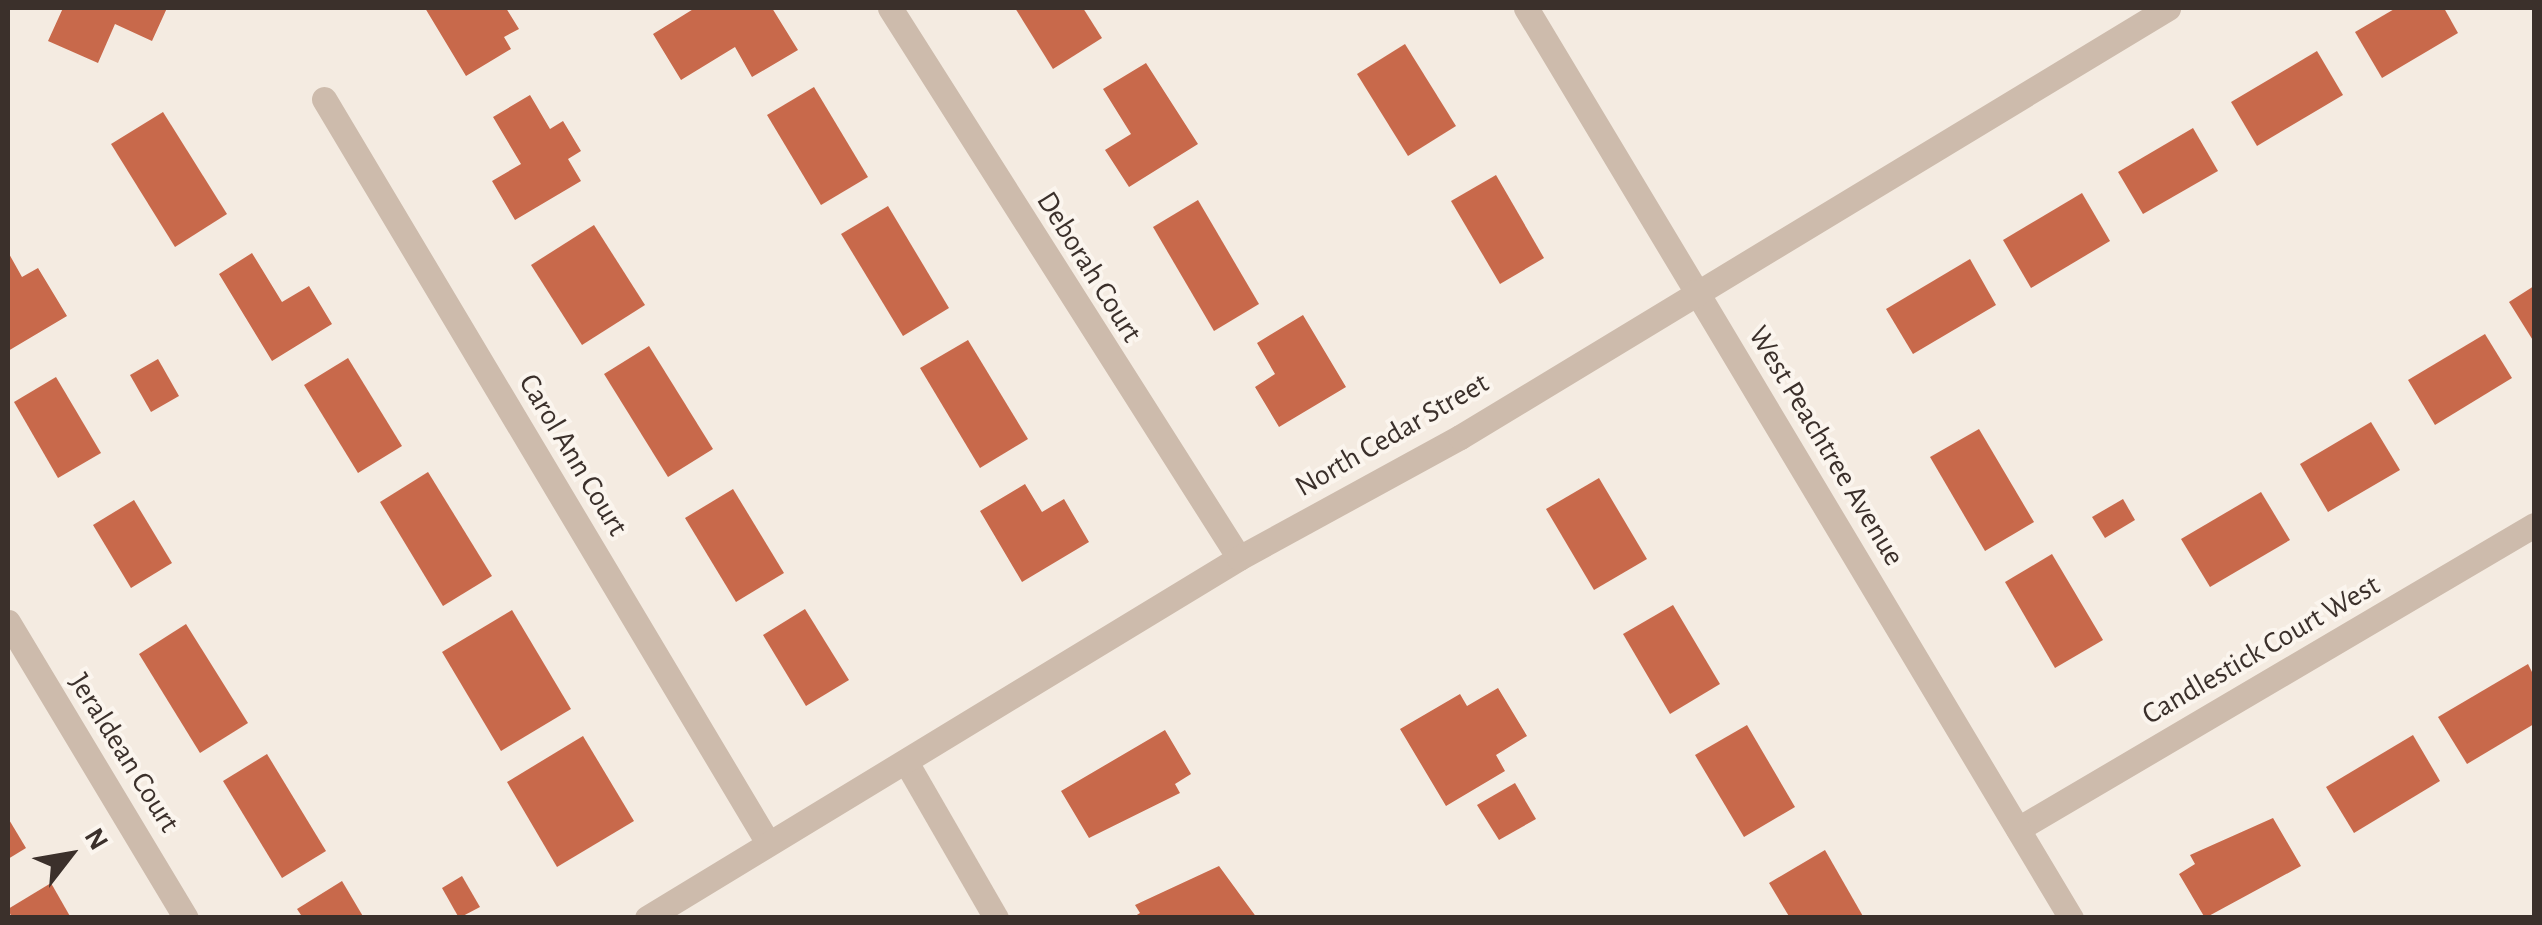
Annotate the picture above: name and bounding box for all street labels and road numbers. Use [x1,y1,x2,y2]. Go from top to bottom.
street label: Deborah Court [1028,185,1150,349]
street label: West Peachtree Avenue [1740,320,1912,572]
street label: North Cedar Street [1289,365,1495,505]
street label: Carol Ann Court [511,367,635,543]
street label: Candlestick Court West [2136,567,2386,733]
street label: Jeraldean Court [61,667,187,839]

